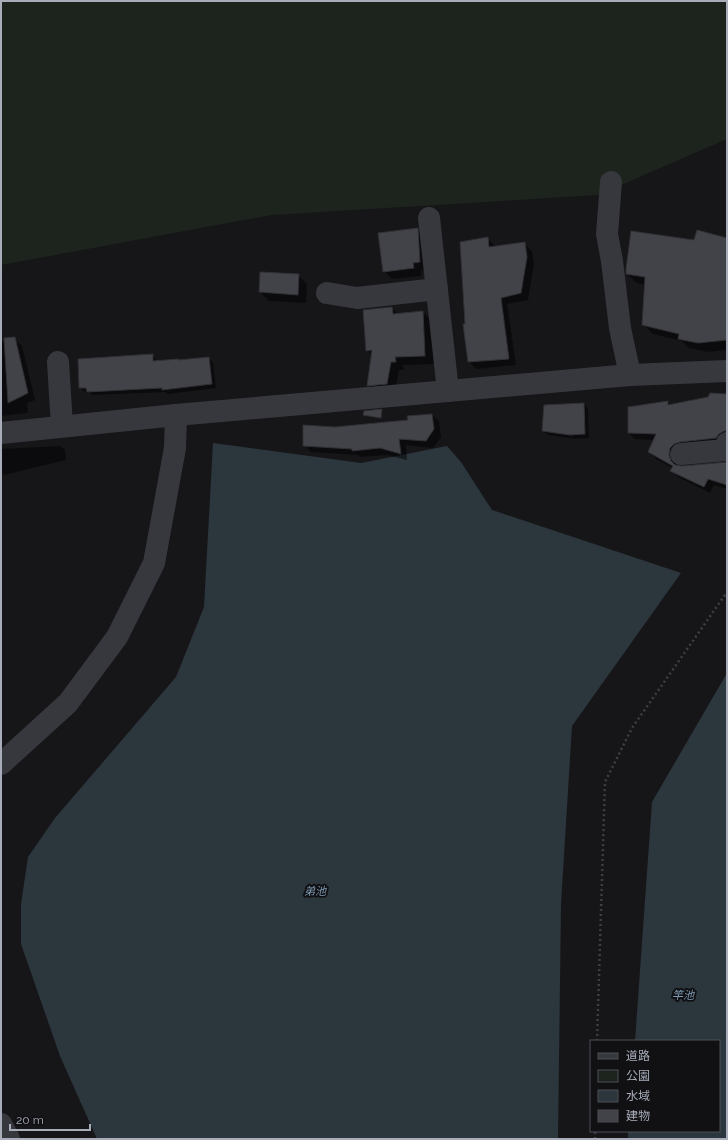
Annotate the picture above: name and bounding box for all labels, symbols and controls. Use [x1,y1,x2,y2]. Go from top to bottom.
water label: 弟池 [304,885,327,898]
water label: 竿池 [672,989,695,1002]
legend [590,1040,720,1132]
text: 道路 [626,1049,650,1063]
text: 公園 [626,1069,650,1083]
text: 水域 [626,1089,650,1103]
scale bar [10,1106,90,1132]
text: 建物 [626,1109,650,1123]
text: 20 m [16,1113,44,1127]

